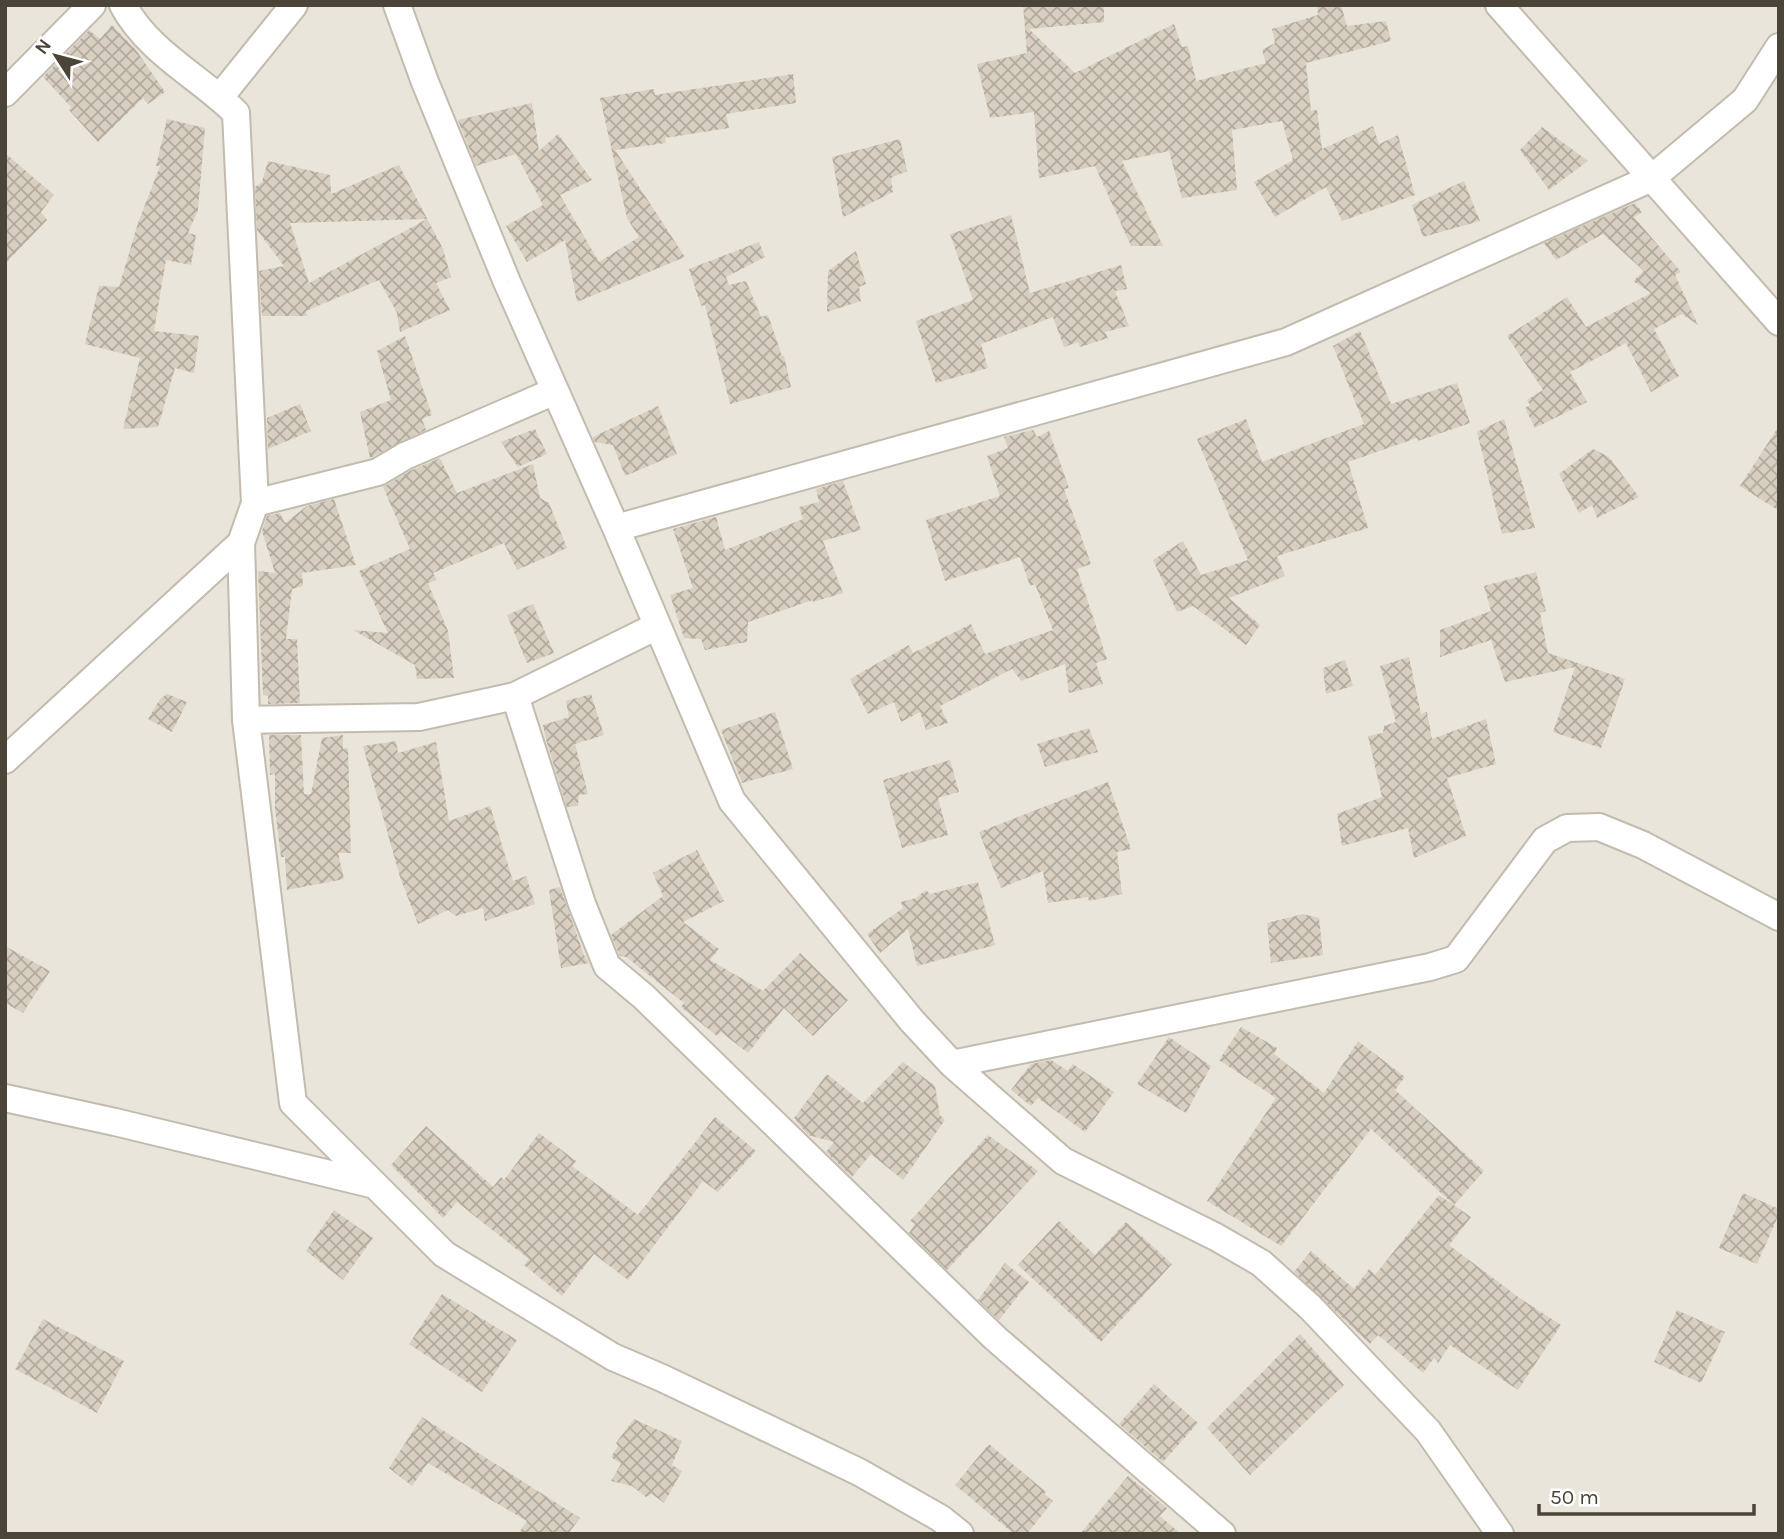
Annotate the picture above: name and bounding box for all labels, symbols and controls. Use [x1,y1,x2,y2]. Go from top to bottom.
north arrow [21,21,91,91]
text: N [30,35,56,59]
scale bar [1539,1472,1754,1516]
text: 50 m [1550,1485,1599,1509]

